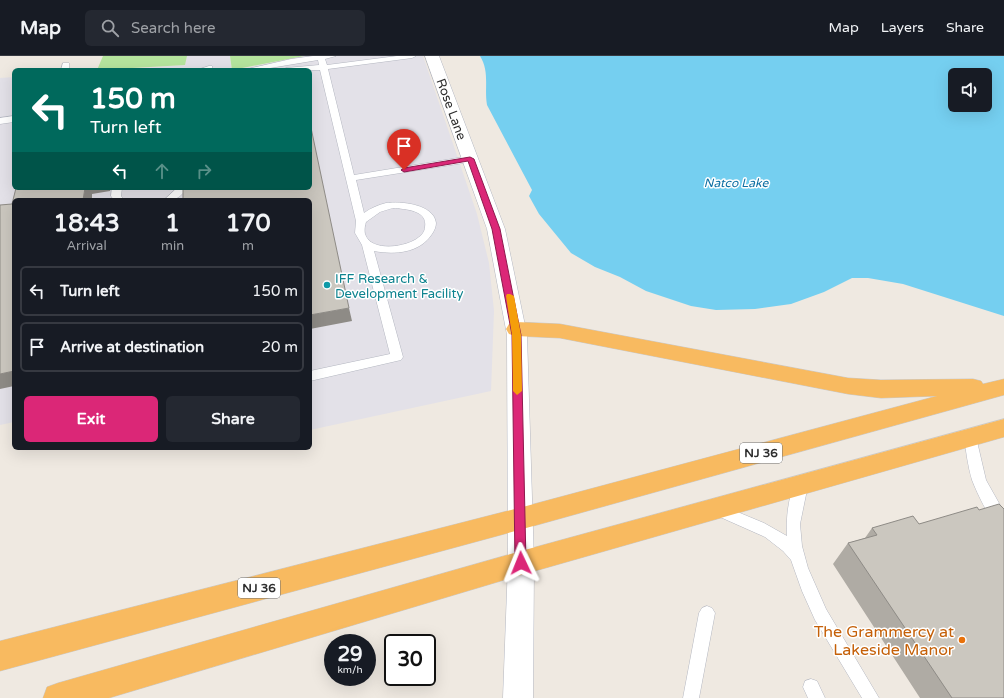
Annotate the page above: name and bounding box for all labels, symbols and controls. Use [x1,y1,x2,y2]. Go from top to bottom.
search box [85,10,365,46]
text: Map [20,17,61,39]
icon: search [99,17,121,39]
text: Search here [131,19,215,37]
text: Map [829,19,859,36]
text: Layers [881,19,924,36]
text: Share [946,19,984,36]
map controls [948,68,992,112]
button: sound [948,68,992,112]
street label: Rose Lane [433,76,470,142]
text: 150 m [90,82,176,116]
icon: left [24,84,76,136]
text: Turn left [90,116,162,138]
pin [387,129,421,170]
icon: arrive [393,135,415,157]
icon: left [109,160,131,182]
icon: ahead [151,160,173,182]
icon: right [193,160,215,182]
water label: Natco Lake [704,176,769,190]
text: 18:43 [53,209,120,238]
text: 1 [165,209,180,238]
text: 170 [225,209,271,238]
text: Arrival [66,238,107,254]
text: min [161,238,184,254]
text: m [242,238,254,254]
place label: IFF Research & Development Facility [335,271,463,302]
icon: left [26,280,48,302]
marker: IFF Research & Development Facility [322,280,332,290]
text: Turn left [60,282,120,300]
text: 150 m [252,282,298,300]
icon: arrive [26,336,48,358]
text: Arrive at destination [60,338,204,356]
text: 20 m [261,338,298,356]
button: Exit [24,396,158,442]
button: Share [166,396,300,442]
road number: NJ 36 [740,443,782,463]
position arrow [500,542,542,584]
road number: NJ 36 [238,578,280,598]
place label: The Grammercy at Lakeside Manor [814,622,955,660]
speed limit sign: 30 [384,634,436,686]
marker: The Grammercy at Lakeside Manor [957,635,967,645]
text: 29 [337,643,363,667]
text: km/h [337,664,363,676]

